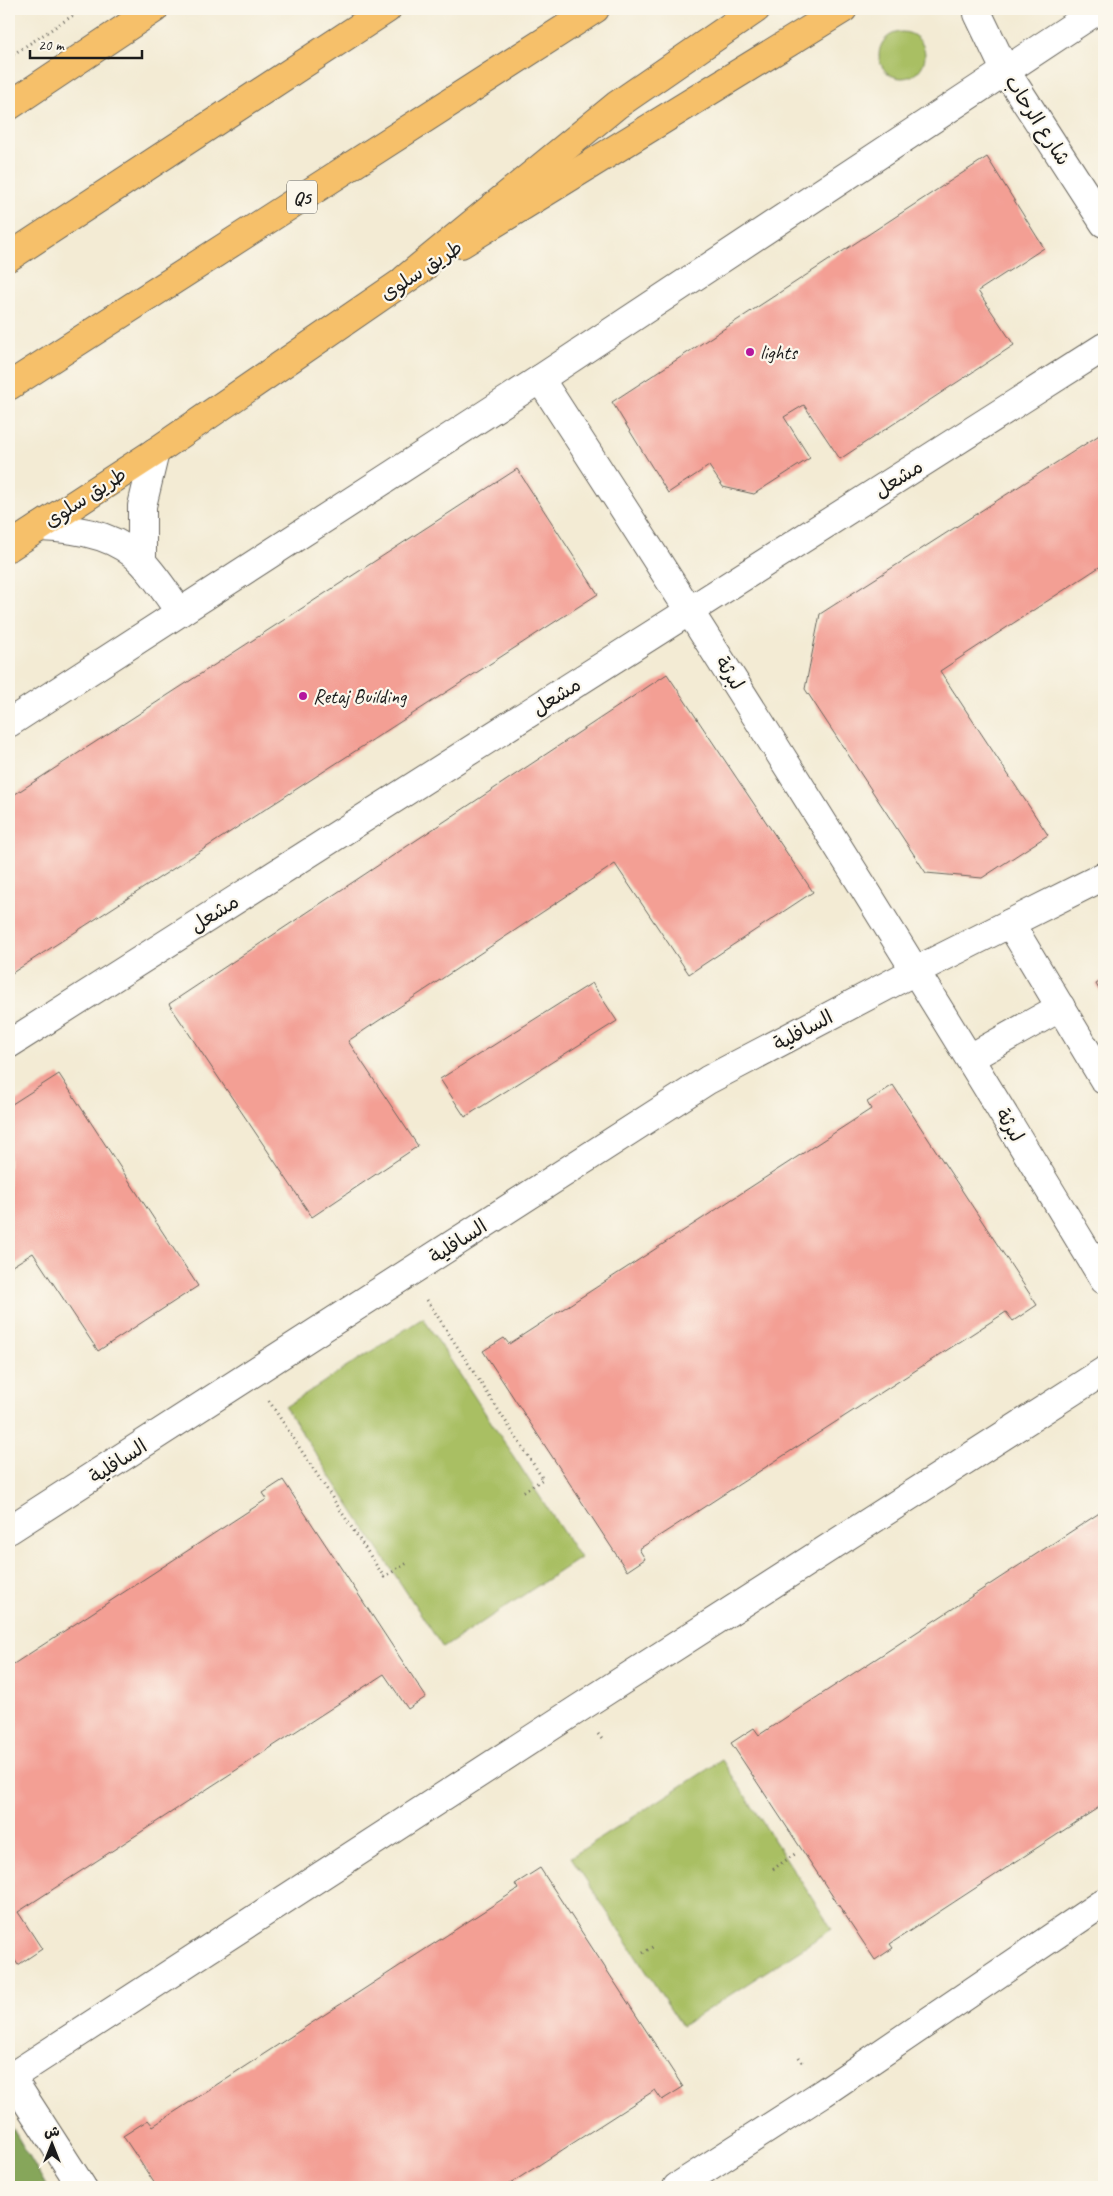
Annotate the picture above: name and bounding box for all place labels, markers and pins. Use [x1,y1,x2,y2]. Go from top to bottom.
place label: lights [760,340,799,365]
marker: lights [744,346,756,358]
place label: Retaj Building [313,684,408,709]
marker: Retaj Building [297,690,309,702]

